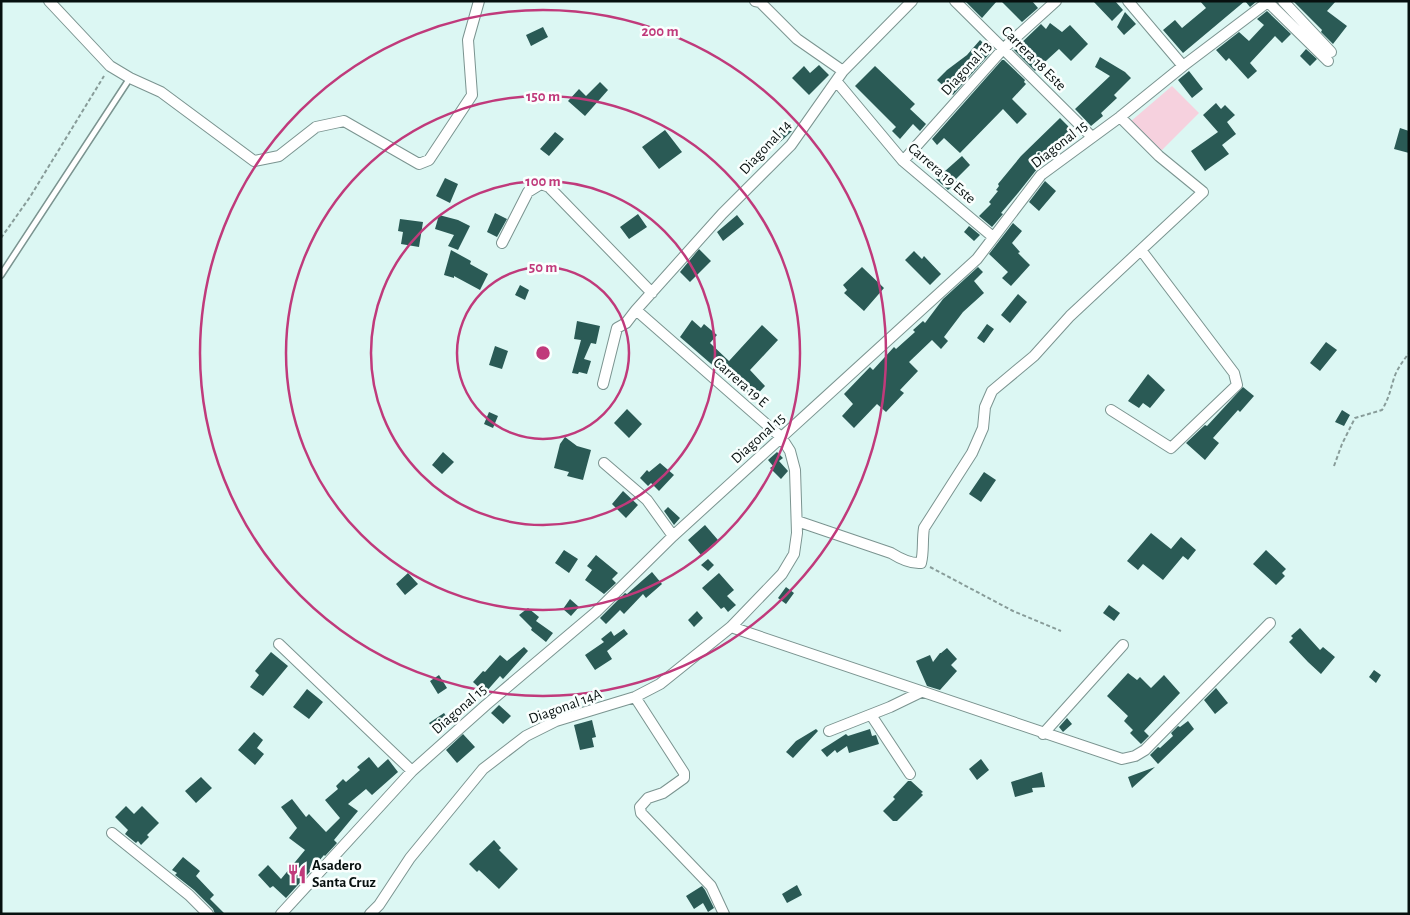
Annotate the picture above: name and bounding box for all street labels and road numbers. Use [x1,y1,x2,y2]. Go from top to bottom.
street label: Carrera 18 Este [999,23,1069,94]
street label: Diagonal 13 [938,38,994,98]
street label: Diagonal 14 [737,117,794,177]
street label: Diagonal 15 [1028,118,1090,171]
street label: Carrera 19 Este [905,140,978,207]
street label: Carrera 19 E [710,355,771,410]
street label: Diagonal 15 [728,410,788,466]
street label: Diagonal 15 [429,682,490,737]
street label: Diagonal 14A [527,686,604,727]

